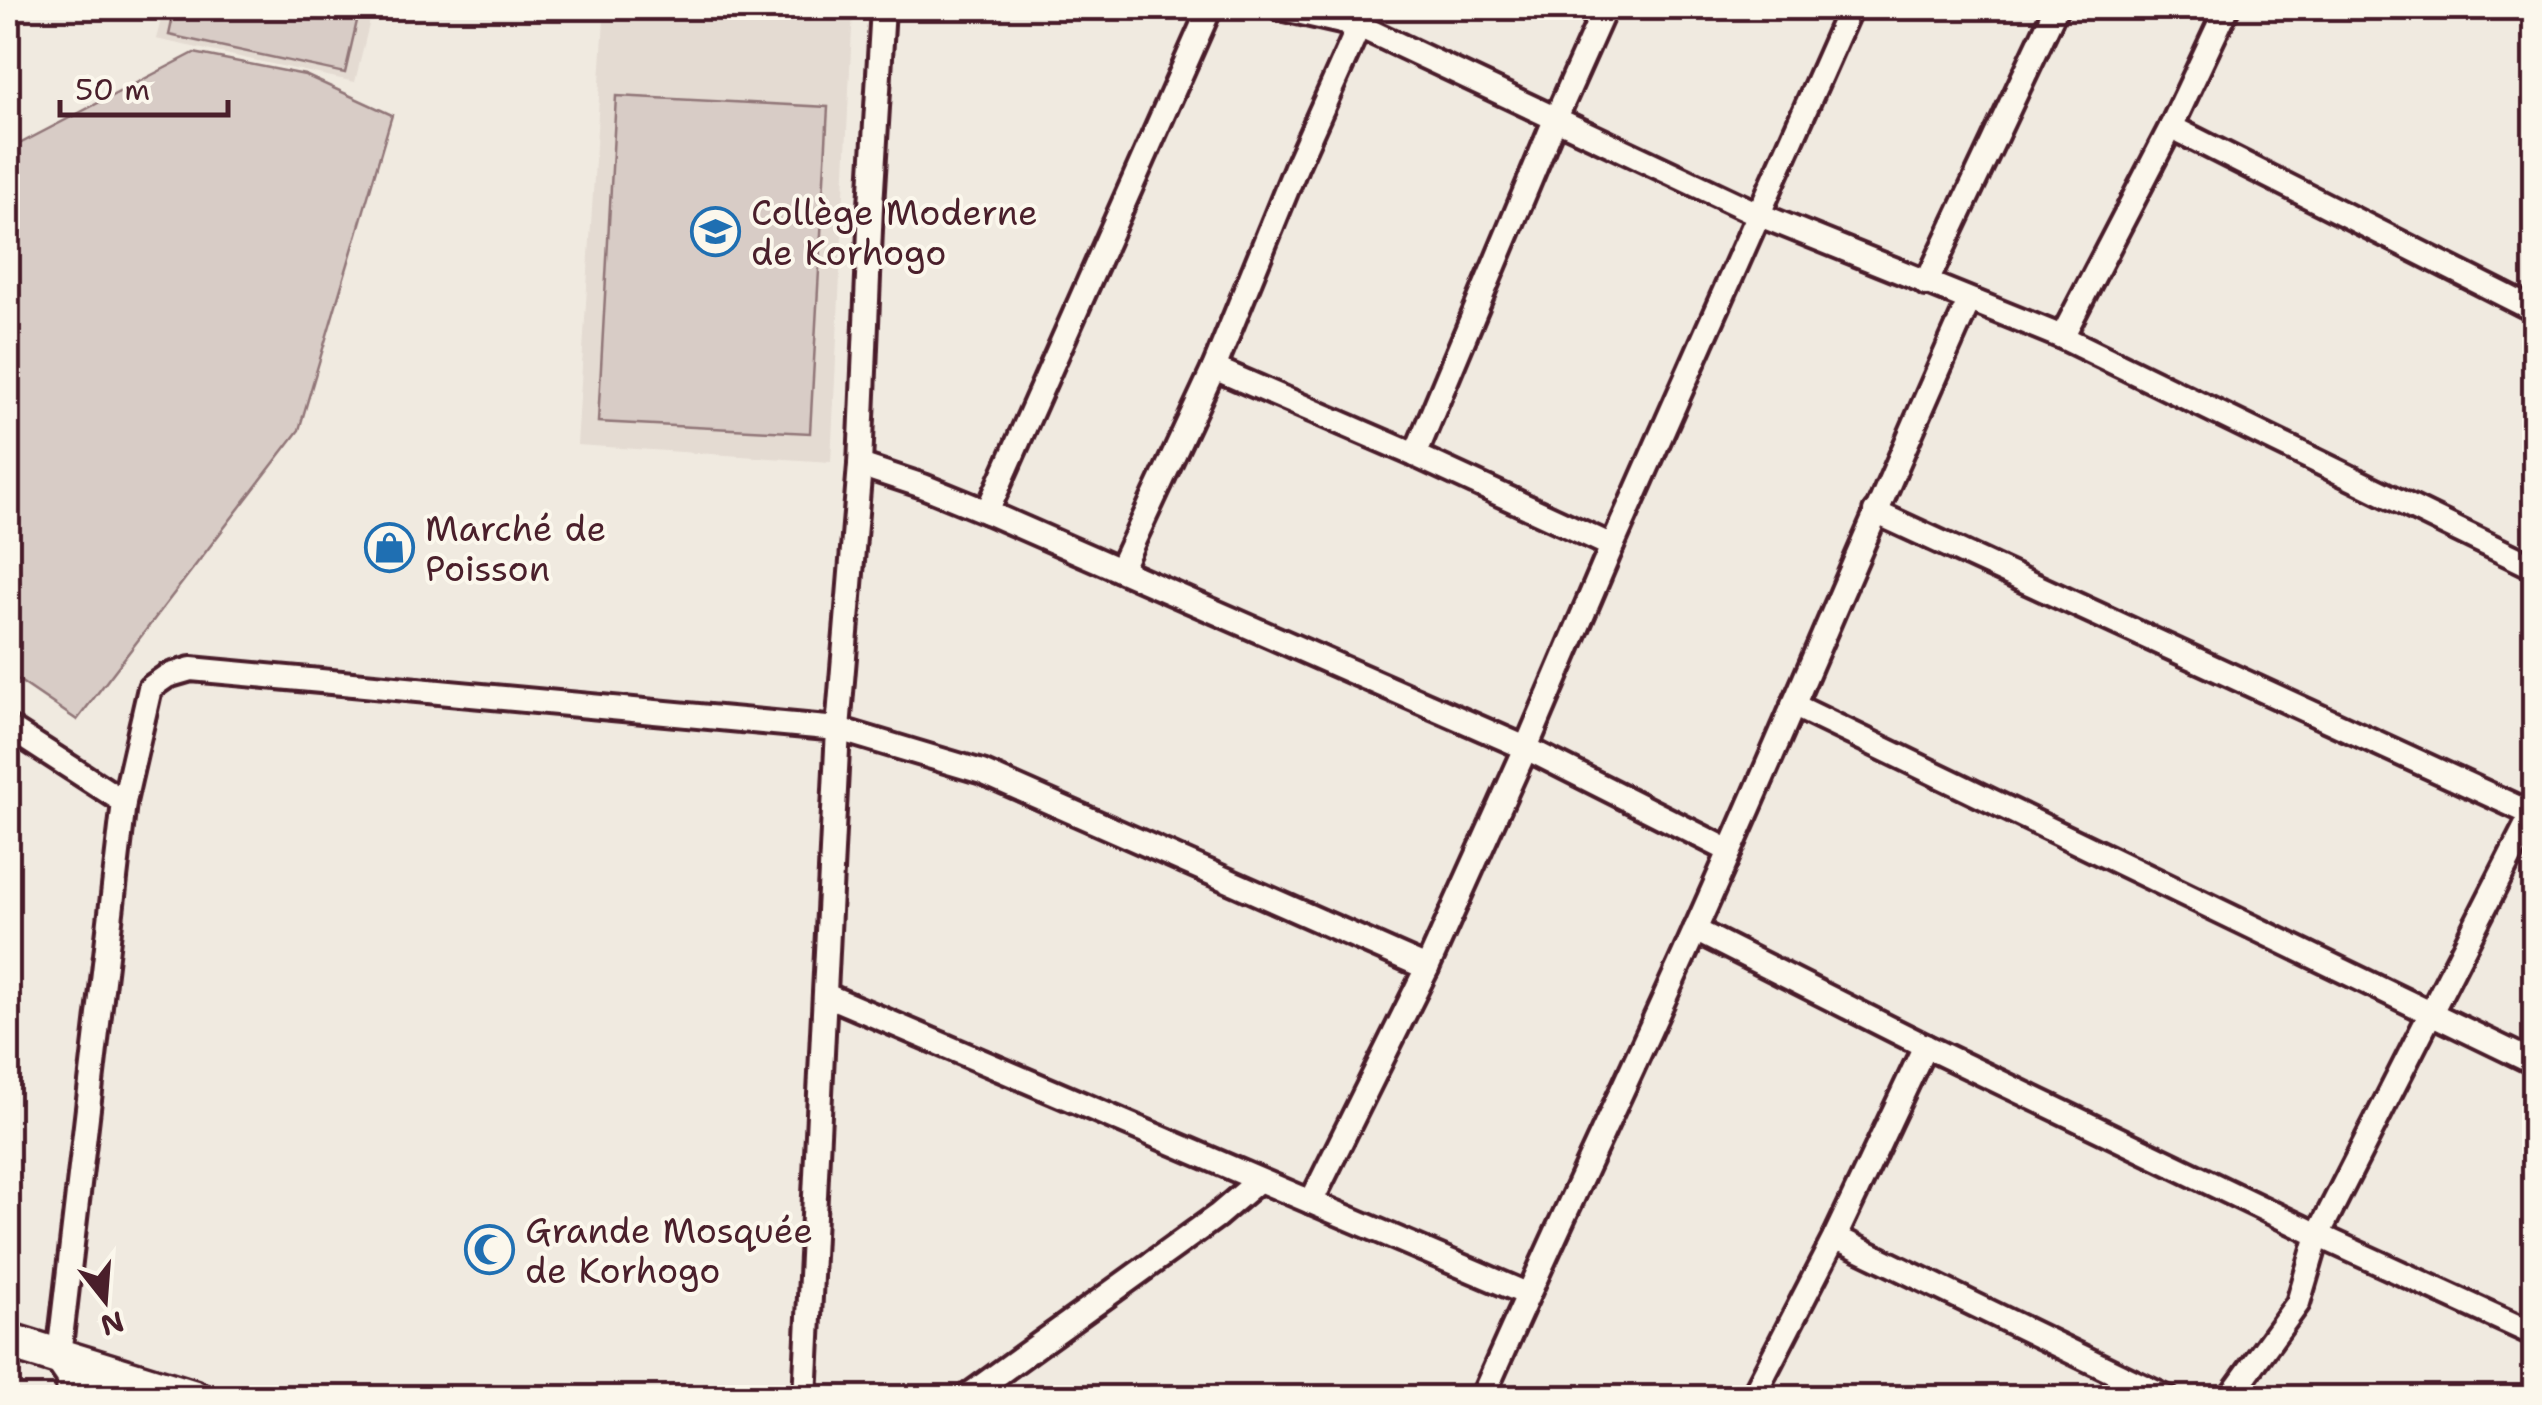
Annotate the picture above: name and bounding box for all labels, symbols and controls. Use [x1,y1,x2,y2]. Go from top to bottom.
scale bar [60,55,228,117]
text: 50 m [75,69,150,110]
place label: Collège Moderne de Korhogo [751,189,1038,276]
school or university icon: Collège Moderne de Korhogo [690,206,742,258]
place label: Marché de Poisson [425,505,606,592]
shop icon: Marché de Poisson [364,522,416,574]
place label: Grande Mosquée de Korhogo [525,1207,813,1294]
mosque icon: Grande Mosquée de Korhogo [464,1224,516,1276]
north arrow [55,1250,155,1350]
text: N [96,1302,128,1345]

